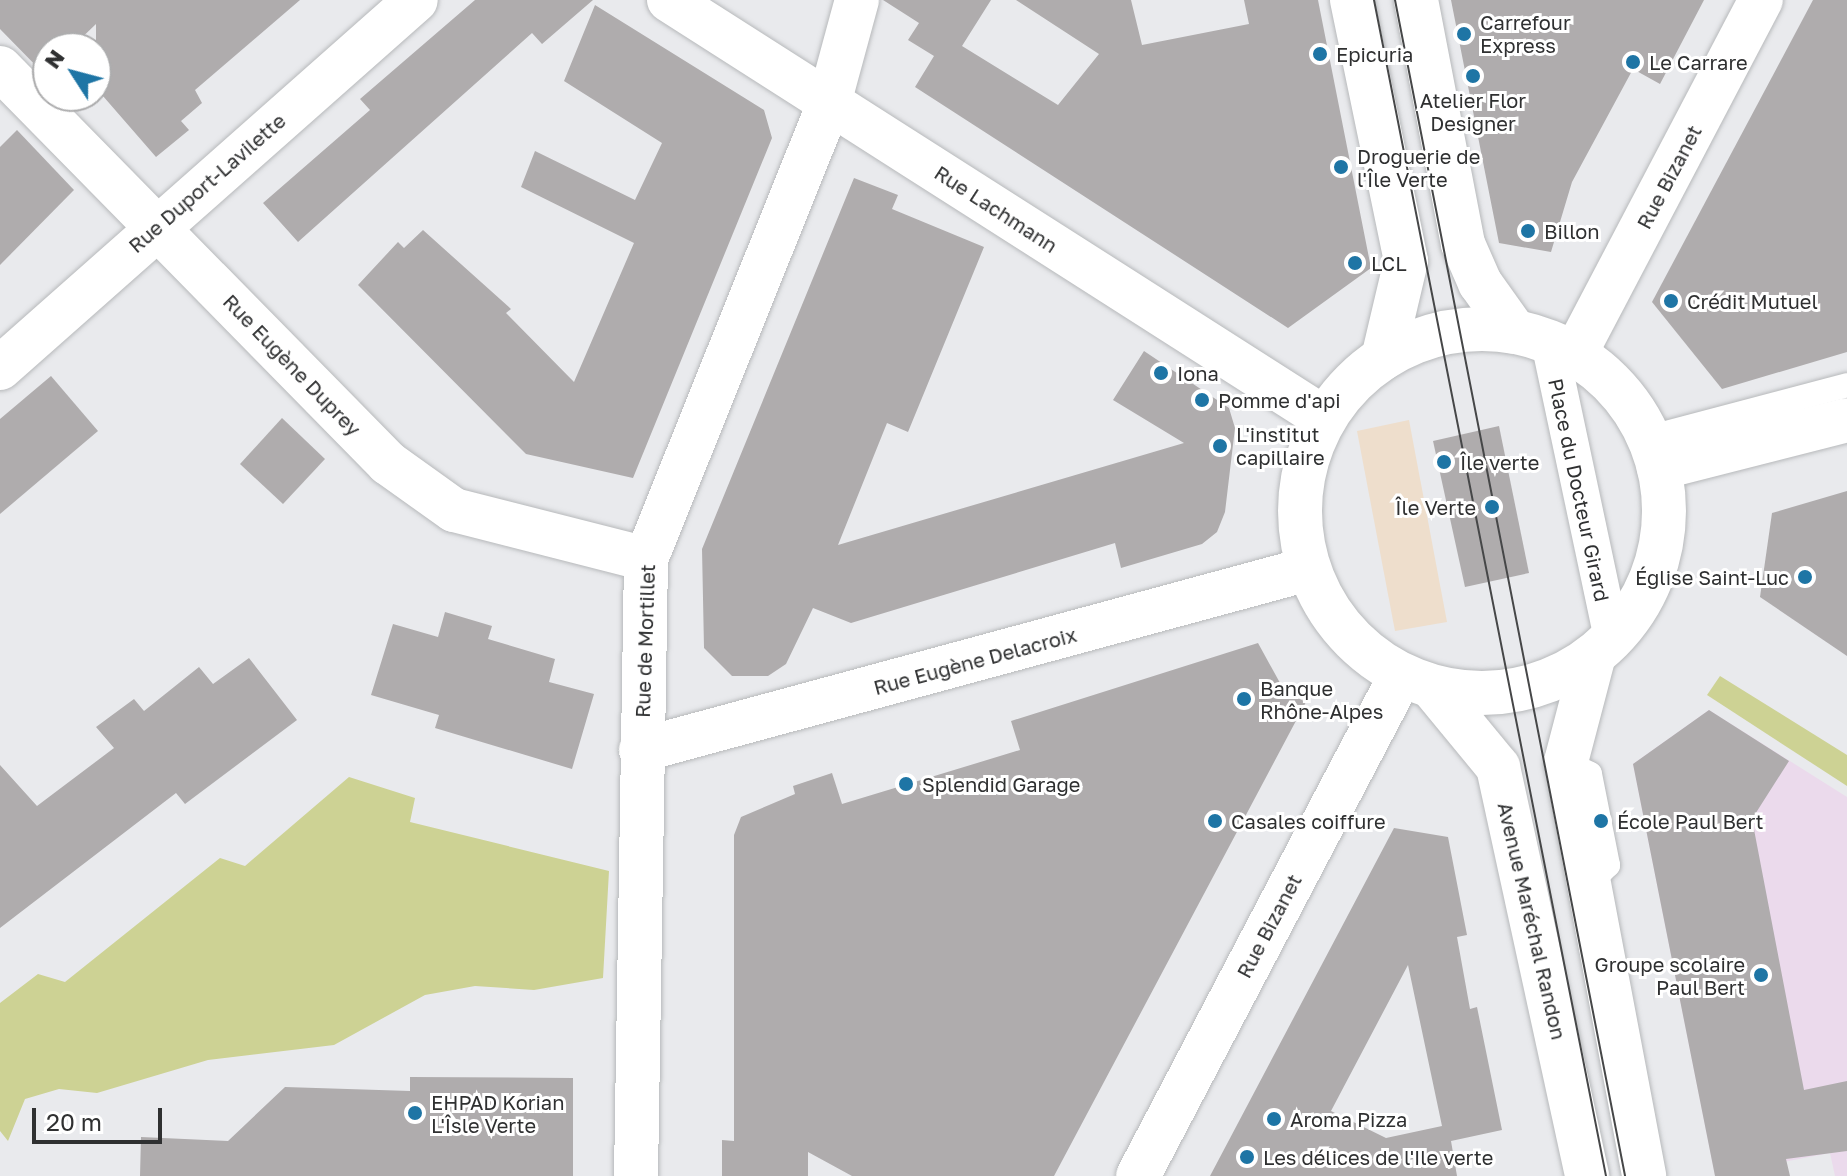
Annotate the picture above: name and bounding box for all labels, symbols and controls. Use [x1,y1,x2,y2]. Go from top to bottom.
place label: Carrefour Express [1480,10,1571,57]
marker: Carrefour Express [1455,25,1473,43]
north arrow [32,32,112,112]
place label: Epicuria [1336,42,1413,66]
text: N [38,44,70,73]
marker: Epicuria [1311,45,1329,63]
place label: Le Carrare [1649,50,1748,74]
marker: Le Carrare [1624,53,1642,71]
marker: Atelier Flor Designer [1464,67,1482,85]
place label: Atelier Flor Designer [1420,88,1526,135]
street label: Rue Duport-Lavilette [124,108,290,258]
street label: Rue Bizanet [1632,121,1706,233]
place label: Droguerie de l'Île Verte [1357,144,1480,191]
marker: Droguerie de l'Île Verte [1332,158,1350,176]
street label: Rue Lachmann [930,160,1062,258]
place label: Billon [1544,219,1600,243]
marker: Billon [1519,222,1537,240]
place label: LCL [1371,251,1407,275]
marker: LCL [1346,254,1364,272]
street label: Rue Eugène Duprey [218,289,366,441]
place label: Crédit Mutuel [1687,289,1818,313]
marker: Crédit Mutuel [1662,292,1680,310]
place label: Iona [1177,361,1219,385]
marker: Iona [1152,364,1170,382]
street label: Place du Docteur Girard [1544,376,1614,604]
place label: Pomme d'api [1218,388,1341,412]
marker: Pomme d'api [1193,391,1211,409]
place label: L'institut capillaire [1236,422,1325,469]
marker: L'institut capillaire [1211,437,1229,455]
place label: Île verte [1460,450,1539,474]
marker: Île verte [1435,453,1453,471]
place label: Île Verte [1395,495,1476,519]
marker: Île Verte [1483,498,1501,516]
street label: Rue de Mortillet [630,564,660,718]
place label: Église Saint-Luc [1635,565,1789,589]
marker: Église Saint-Luc [1796,568,1814,586]
street label: Rue Eugène Delacroix [871,622,1079,700]
place label: Banque Rhône-Alpes [1260,676,1383,723]
marker: Banque Rhône-Alpes [1235,690,1253,708]
place label: Splendid Garage [922,772,1080,796]
marker: Splendid Garage [897,775,915,793]
street label: Avenue Maréchal Randon [1493,800,1571,1042]
place label: Casales coiffure [1231,809,1386,833]
place label: École Paul Bert [1617,809,1764,833]
marker: Casales coiffure [1206,812,1224,830]
marker: École Paul Bert [1592,812,1610,830]
street label: Rue Bizanet [1232,870,1306,982]
place label: Groupe scolaire Paul Bert [1595,952,1745,999]
marker: Groupe scolaire Paul Bert [1752,966,1770,984]
place label: EHPAD Korian L'Îsle Verte [431,1090,564,1137]
scale bar [36,1092,166,1142]
marker: EHPAD Korian L'Îsle Verte [406,1104,424,1122]
text: 20 m [46,1107,102,1136]
place label: Aroma Pizza [1290,1107,1407,1131]
marker: Aroma Pizza [1265,1110,1283,1128]
place label: Les délices de l'Ile verte [1263,1145,1493,1169]
marker: Les délices de l'Ile verte [1238,1148,1256,1166]

